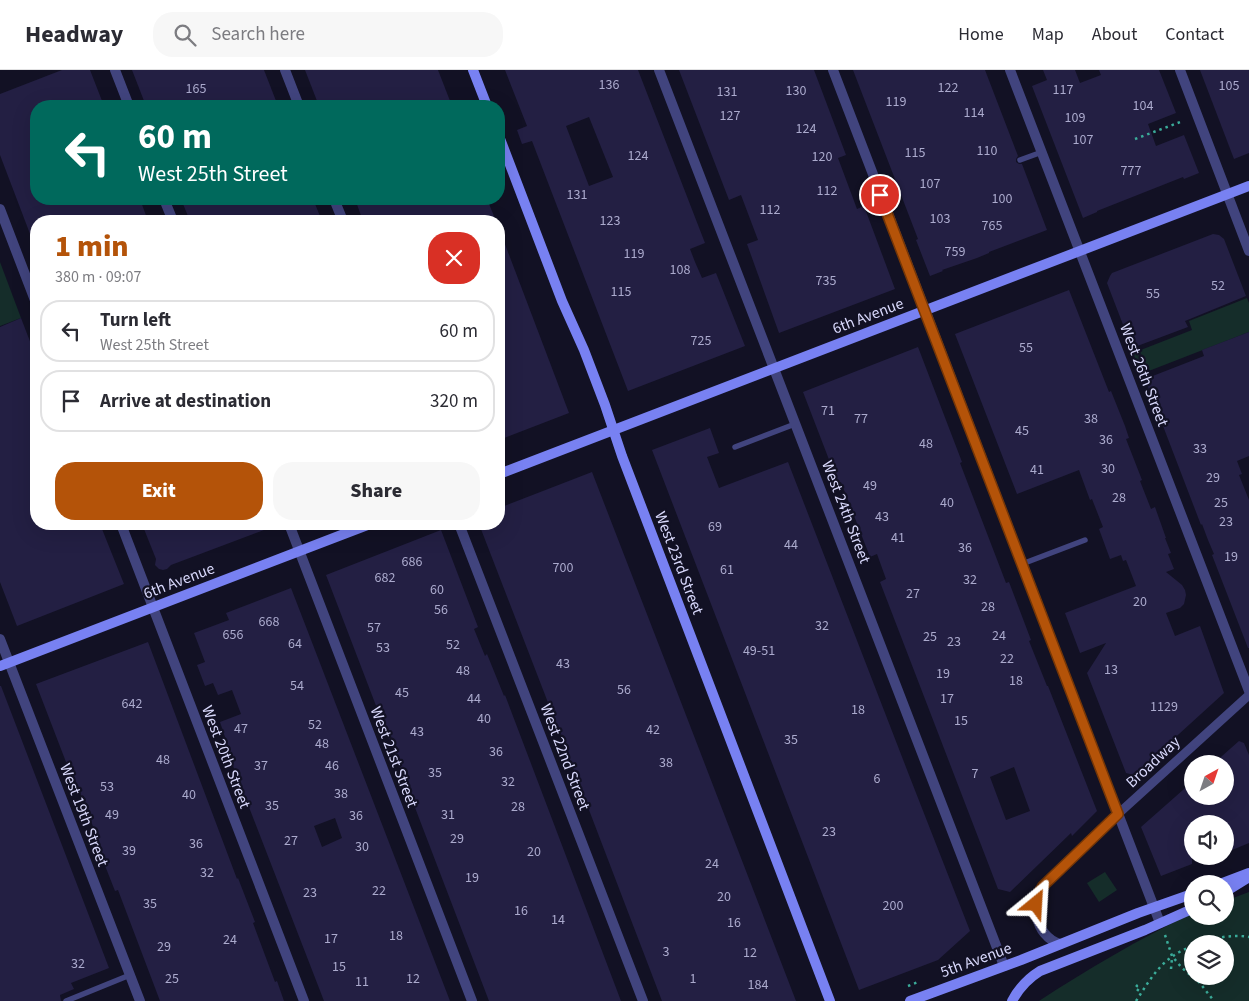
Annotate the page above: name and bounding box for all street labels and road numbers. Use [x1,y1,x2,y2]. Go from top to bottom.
street label: 6th Avenue [829,292,907,340]
street label: West 26th Street [1114,320,1174,430]
street label: West 24th Street [816,457,876,567]
street label: West 23rd Street [649,508,709,618]
street label: 6th Avenue [140,557,218,605]
street label: West 22nd Street [535,701,596,814]
street label: West 20th Street [196,702,256,812]
street label: West 21st Street [365,703,424,811]
street label: Broadway [1121,731,1185,793]
street label: West 19th Street [54,760,114,870]
street label: 5th Avenue [937,937,1015,983]

